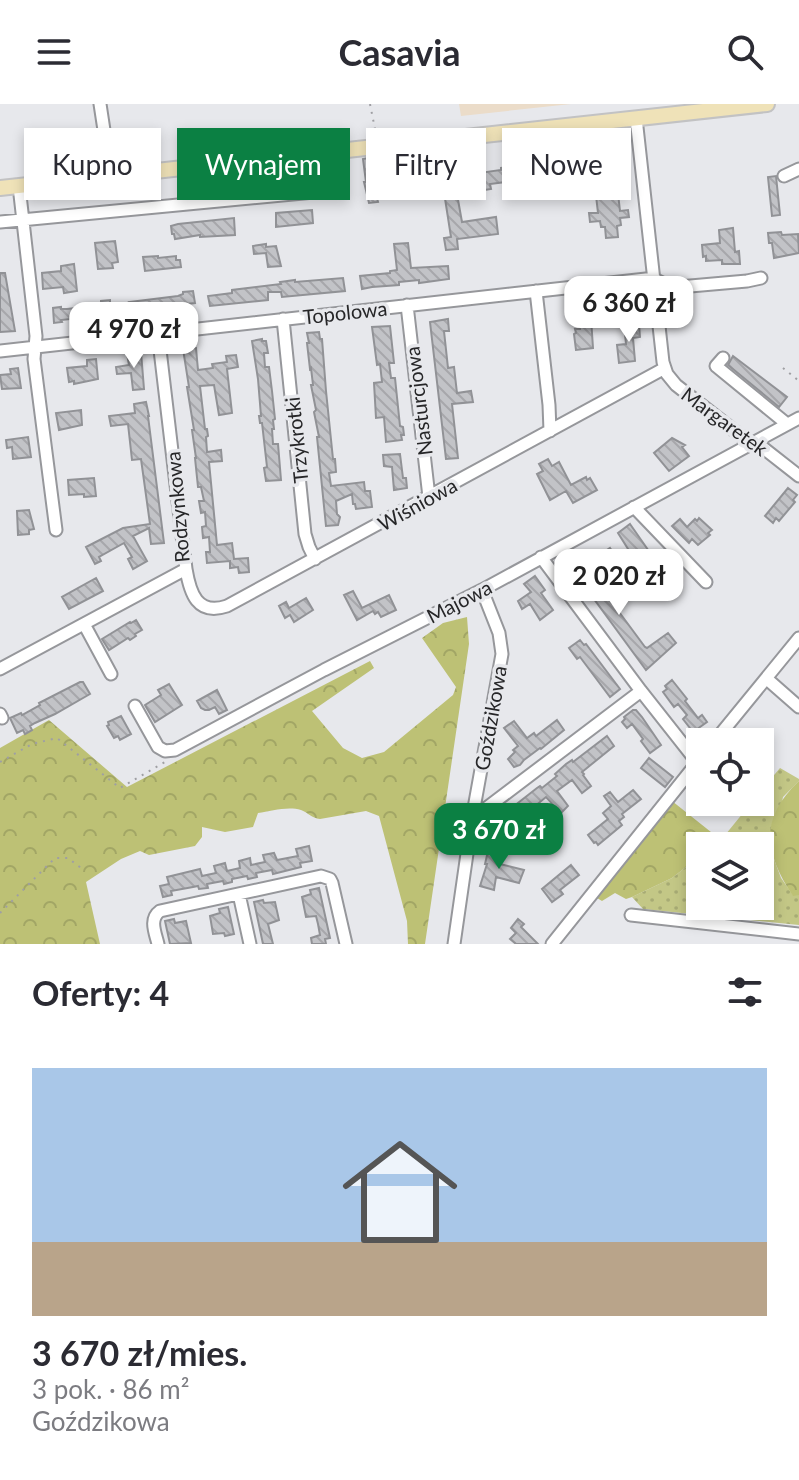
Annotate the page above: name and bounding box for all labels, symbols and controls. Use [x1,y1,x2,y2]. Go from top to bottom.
icon: menu [32,30,76,74]
text: Casavia [338,30,461,74]
icon: search [723,30,767,74]
chip: Kupno [24,128,161,200]
chip: Wynajem [177,128,350,200]
chip: Filtry [366,128,486,200]
chip: Nowe [502,128,631,200]
pin: 6 360 zł [546,276,712,344]
text: 6 360 zł [582,286,676,318]
street label: Topolowa [302,296,388,328]
pin: 4 970 zł [51,302,217,370]
text: 4 970 zł [87,312,181,344]
street label: Nasturcjowa [399,345,437,457]
street label: Margaretek [677,382,774,461]
street label: Trzykrotki [280,396,312,484]
street label: Rodzynkowa [160,451,194,563]
street label: Wiśniowa [373,472,461,536]
pin: 2 020 zł [536,549,702,617]
text: 2 020 zł [572,559,666,591]
street label: Majowa [422,574,496,628]
street label: Goździkowa [469,664,511,772]
map controls [686,728,774,920]
button: locate [686,728,774,816]
pin: 3 670 zł [416,803,582,871]
text: 3 670 zł [452,813,546,845]
button: layers [686,832,774,920]
icon: filters [723,970,767,1014]
text: Oferty: 4 [32,972,169,1013]
icon: home [328,1120,472,1264]
text: 3 670 zł/mies. [32,1332,247,1373]
text: 3 pok. · 86 m² [32,1373,189,1405]
text: Goździkowa [32,1405,170,1437]

